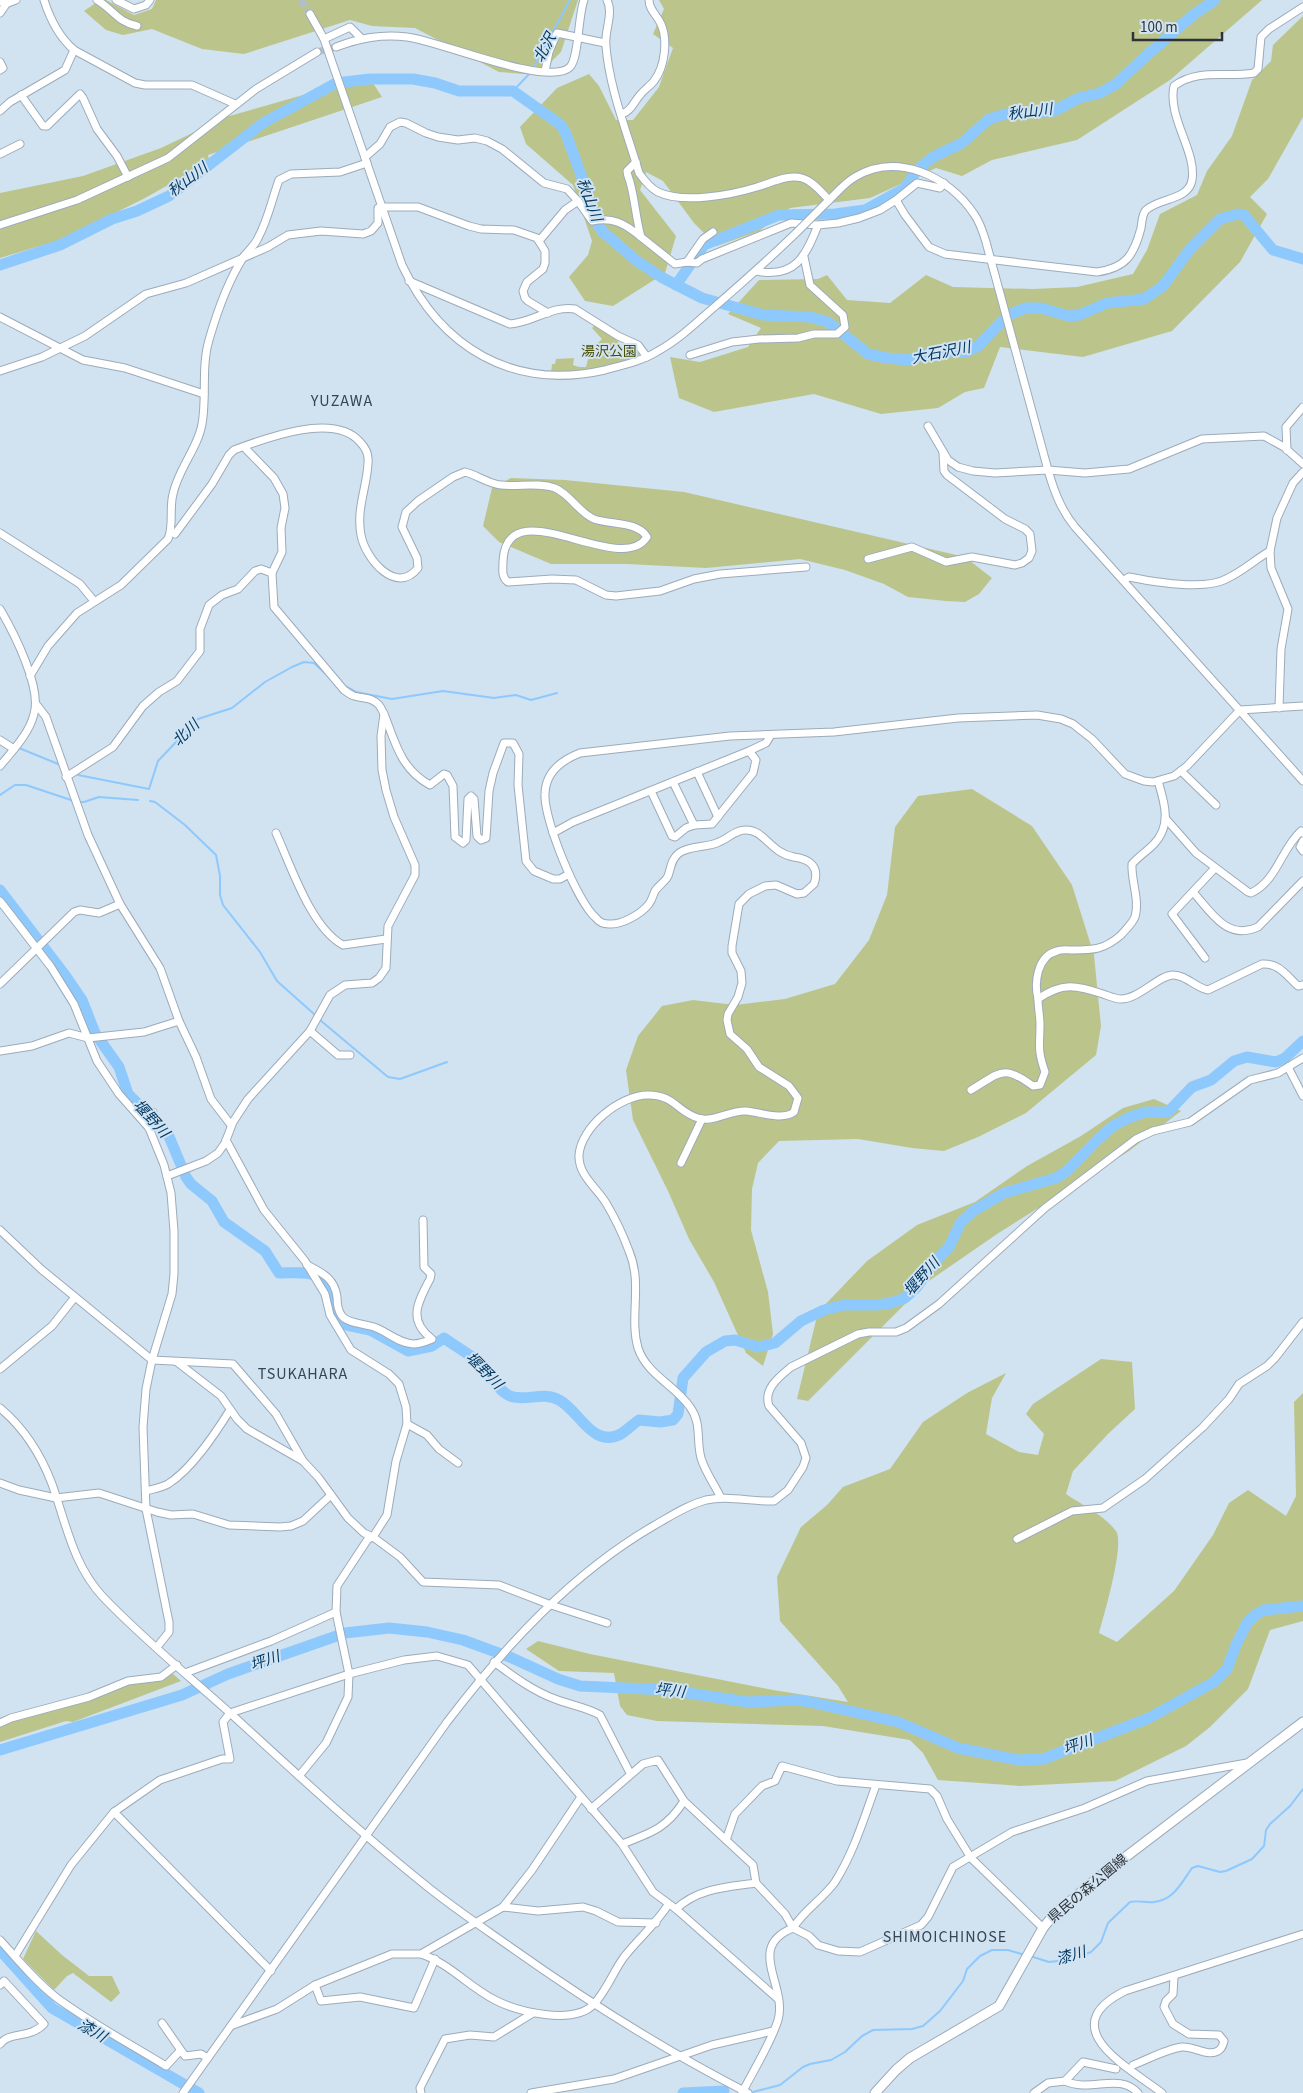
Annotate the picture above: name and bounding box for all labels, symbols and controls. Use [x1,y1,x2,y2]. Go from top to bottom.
scale bar [1133,10,1222,42]
text: 100 m [1140,17,1178,38]
water label: 北沢 [529,28,562,66]
water label: 秋山川 [1006,99,1056,125]
water label: 秋山川 [164,157,214,202]
water label: 秋山川 [571,175,608,227]
water label: 大石沢川 [910,337,974,369]
park label: 湯沢公園 [581,342,637,362]
district label: YUZAWA [310,390,373,412]
water label: 北川 [168,714,206,751]
water label: 堰野川 [128,1095,175,1144]
water label: 堰野川 [899,1252,946,1301]
water label: 堰野川 [461,1348,509,1396]
district label: TSUKAHARA [258,1363,348,1385]
water label: 坪川 [247,1646,284,1676]
water label: 坪川 [654,1679,688,1703]
water label: 坪川 [1060,1730,1097,1760]
street label: 県民の森公園線 [1044,1850,1132,1928]
district label: SHIMOICHINOSE [883,1926,1007,1948]
water label: 漆川 [1054,1941,1090,1970]
water label: 漆川 [74,2014,112,2049]

